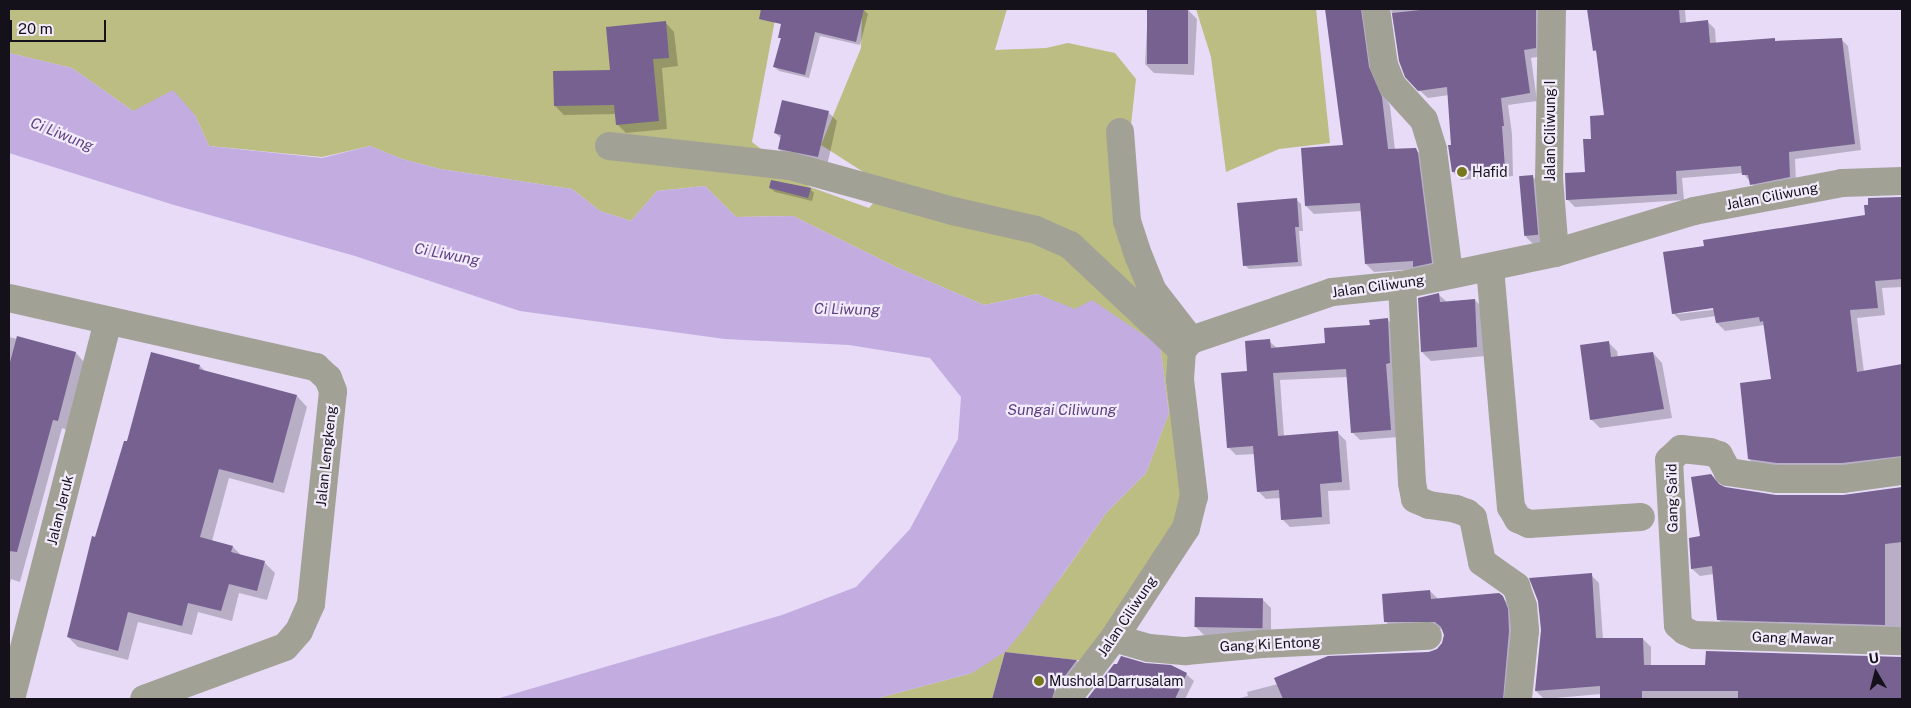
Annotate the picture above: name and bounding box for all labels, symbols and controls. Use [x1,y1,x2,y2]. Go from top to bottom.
scale bar [12,10,109,42]
text: 20 m [18,20,53,37]
street label: Jalan Ciliwung I [1542,81,1558,181]
water label: Ci Liwung [28,113,96,155]
place label: Hafid [1472,164,1507,180]
marker: Hafid [1456,166,1468,178]
street label: Jalan Ciliwung [1725,179,1819,213]
water label: Ci Liwung [413,239,481,269]
street label: Jalan Ciliwung [1331,271,1425,301]
water label: Ci Liwung [814,299,880,319]
water label: Sungai Ciliwung [1007,401,1117,419]
street label: Jalan Lengkeng [312,405,340,507]
street label: Gang Sa'id [1663,463,1681,533]
street label: Jalan Jeruk [43,473,77,547]
street label: Jalan Ciliwung [1094,573,1160,659]
street label: Gang Mawar [1752,628,1834,648]
street label: Gang Ki Entong [1219,633,1321,655]
north arrow [1851,648,1901,698]
text: U [1868,650,1880,667]
place label: Mushola Darrusalam [1049,673,1183,689]
marker: Mushola Darrusalam [1033,675,1045,687]

